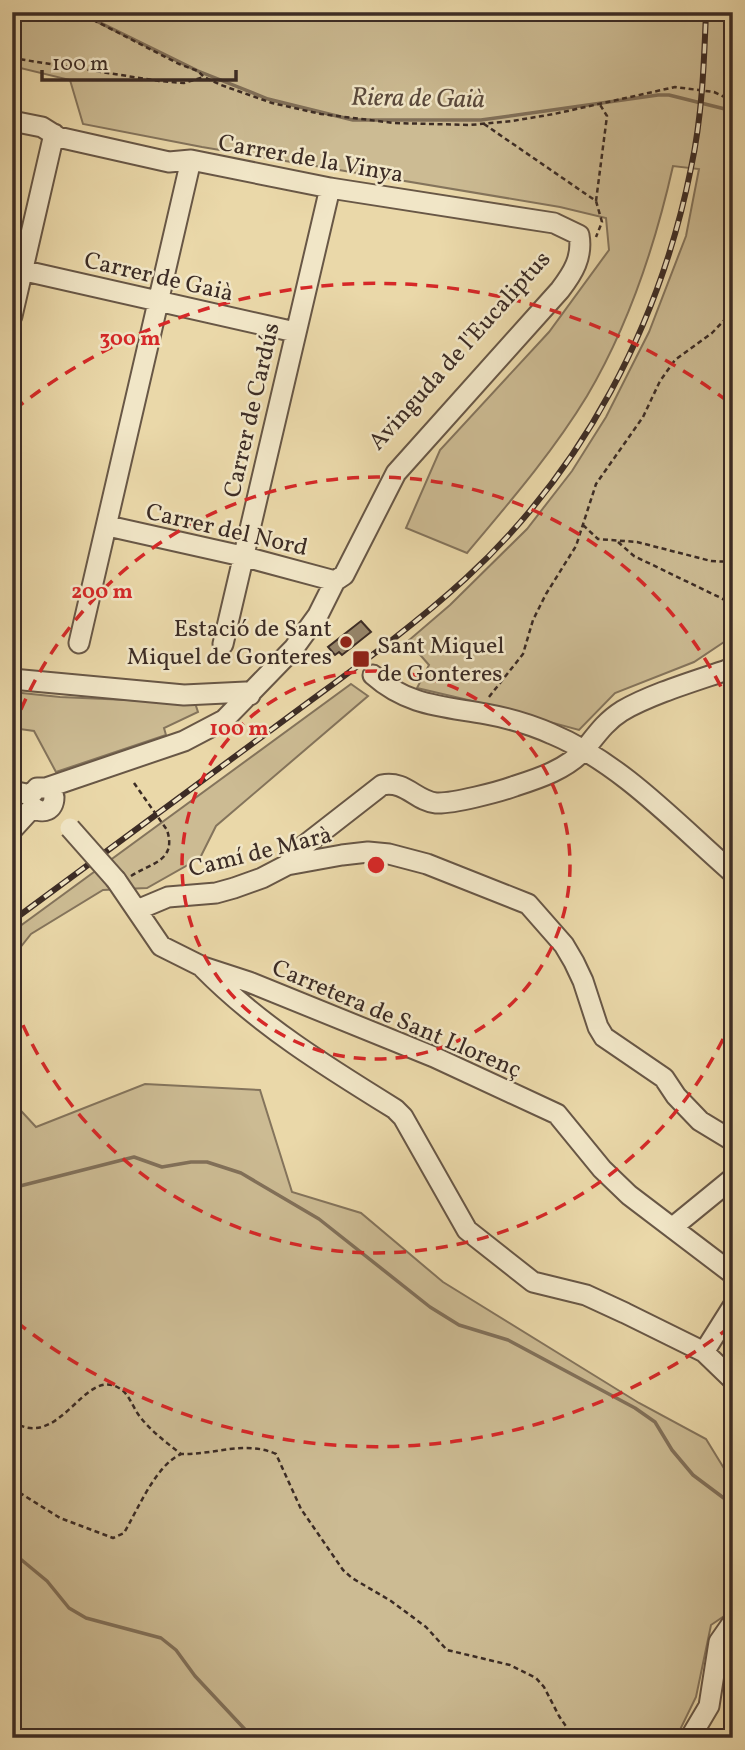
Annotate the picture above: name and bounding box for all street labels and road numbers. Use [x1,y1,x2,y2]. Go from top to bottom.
street label: Carrer de la Vinya [215,127,406,193]
street label: Carrer de Gaià [80,244,237,312]
street label: Avinguda de l'Eucaliptus [361,244,560,459]
street label: Carrer de Cardús [216,320,290,501]
street label: Carrer del Nord [142,496,311,566]
street label: Camí de Marà [185,819,336,887]
street label: Carretera de Sant Llorenç [266,952,526,1088]

